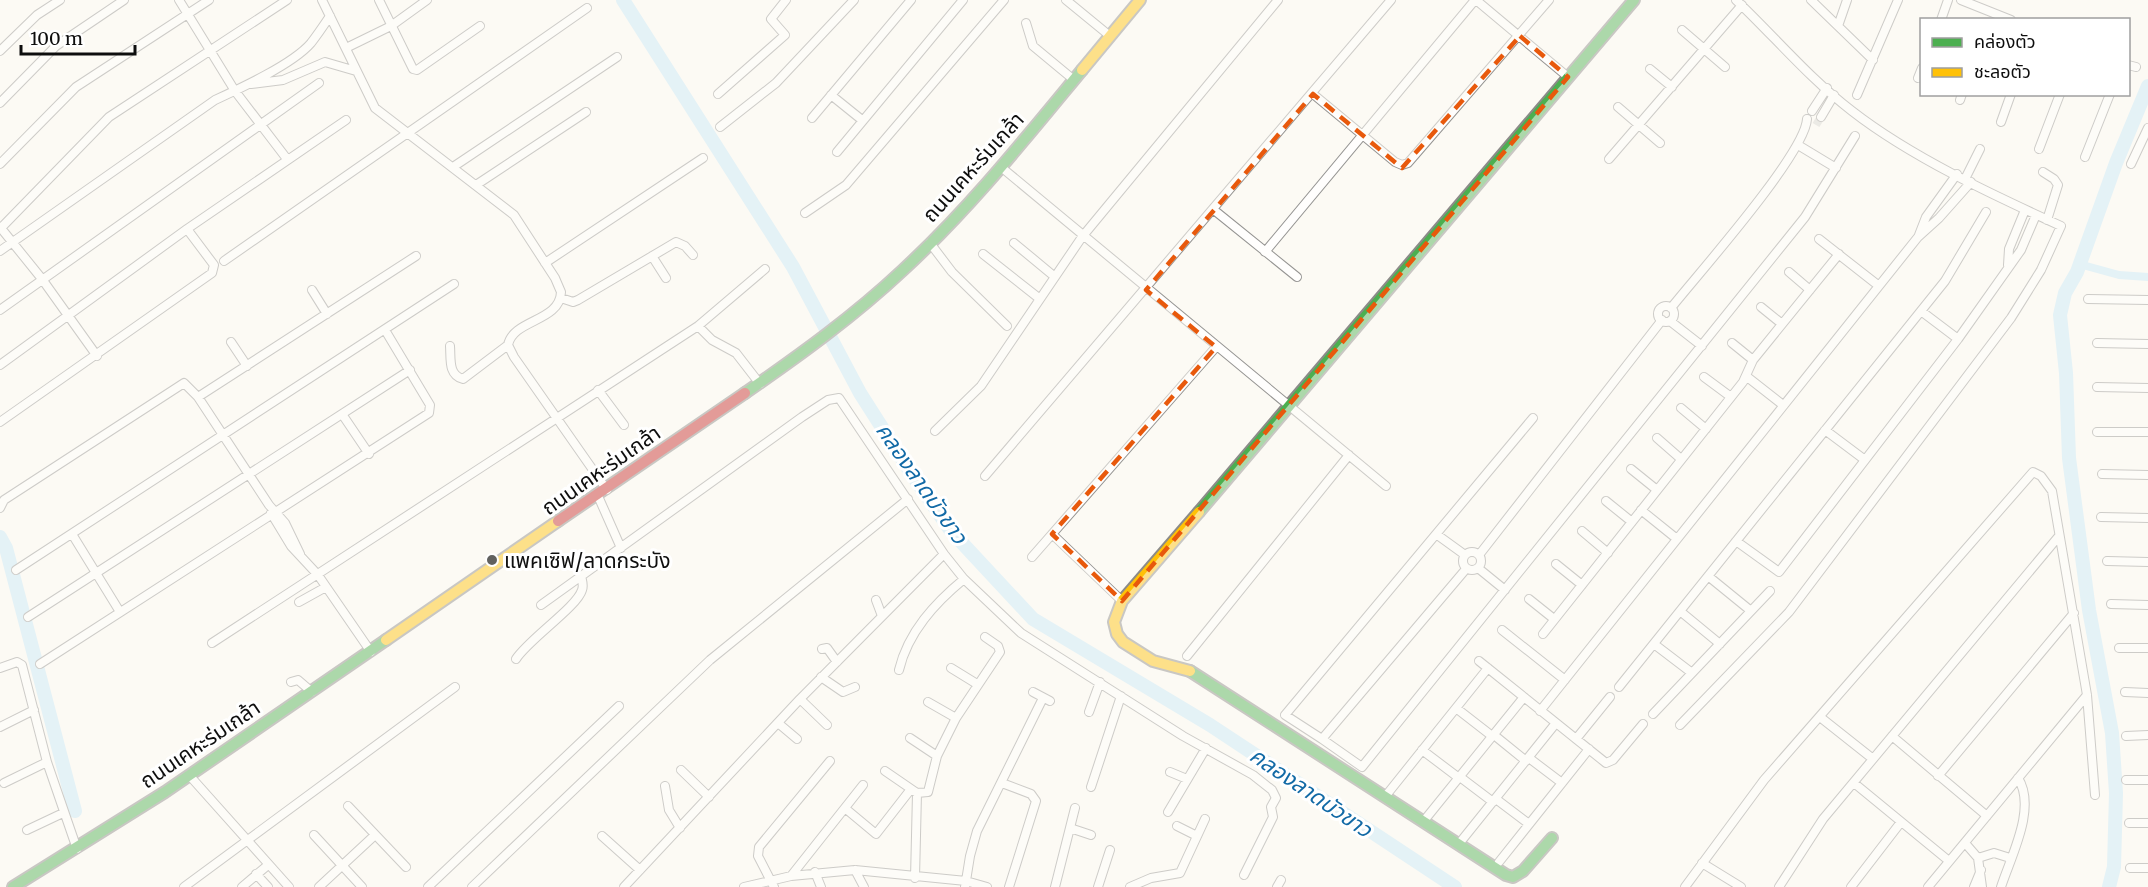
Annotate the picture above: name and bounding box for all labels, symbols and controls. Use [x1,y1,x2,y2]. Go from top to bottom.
scale bar [21,18,135,56]
legend [1920,18,2130,96]
text: 100 m [30,27,83,50]
text: คล่องตัว [1974,30,2036,53]
text: ชะลอตัว [1974,60,2031,83]
street label: ถนนเคหะร่มเกล้า [916,106,1030,228]
water label: คลองลาดบัวขาว [870,417,975,550]
street label: ถนนเคหะร่มเกล้า [536,419,666,521]
place label: แพคเซิฟ/ลาดกระบัง [504,547,671,574]
marker: แพคเซิฟ/ลาดกระบัง [485,553,499,567]
street label: ถนนเคหะร่มเกล้า [135,694,265,794]
water label: คลองลาดบัวขาว [1245,741,1378,844]

